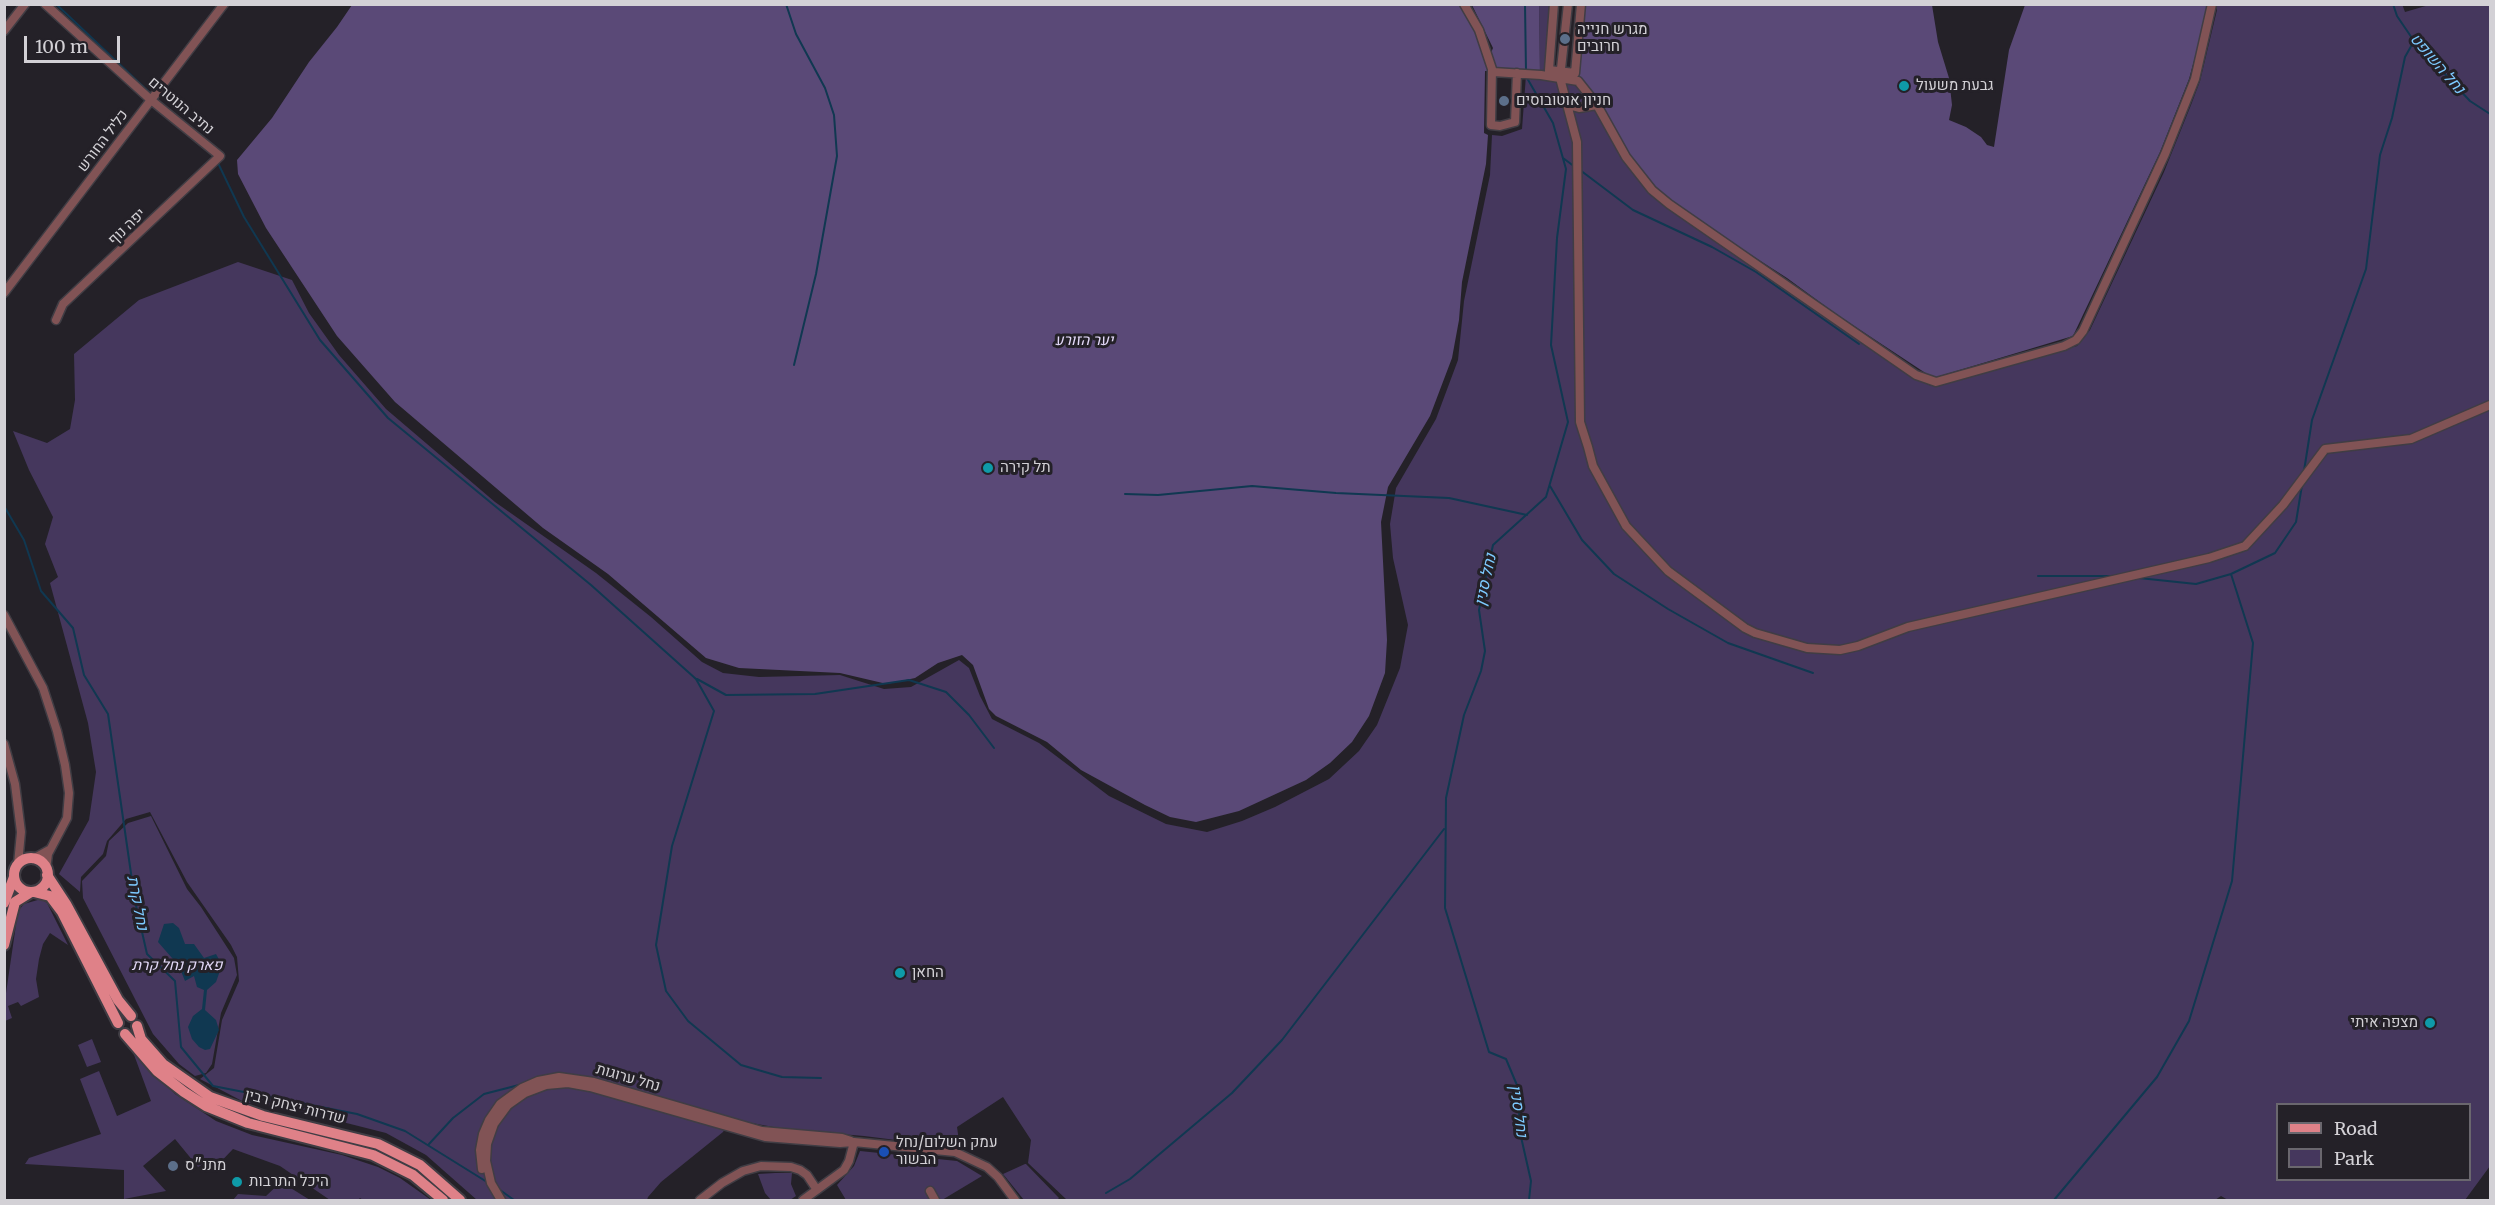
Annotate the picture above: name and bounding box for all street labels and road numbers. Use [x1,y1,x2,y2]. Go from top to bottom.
street label: נתיב הנוטרים [145,73,217,139]
street label: כליל החורש [74,106,132,176]
street label: יפה נוף [105,205,149,249]
street label: נחל ערוגות [594,1060,662,1096]
street label: שדרות יצחק רבין [243,1086,347,1128]

